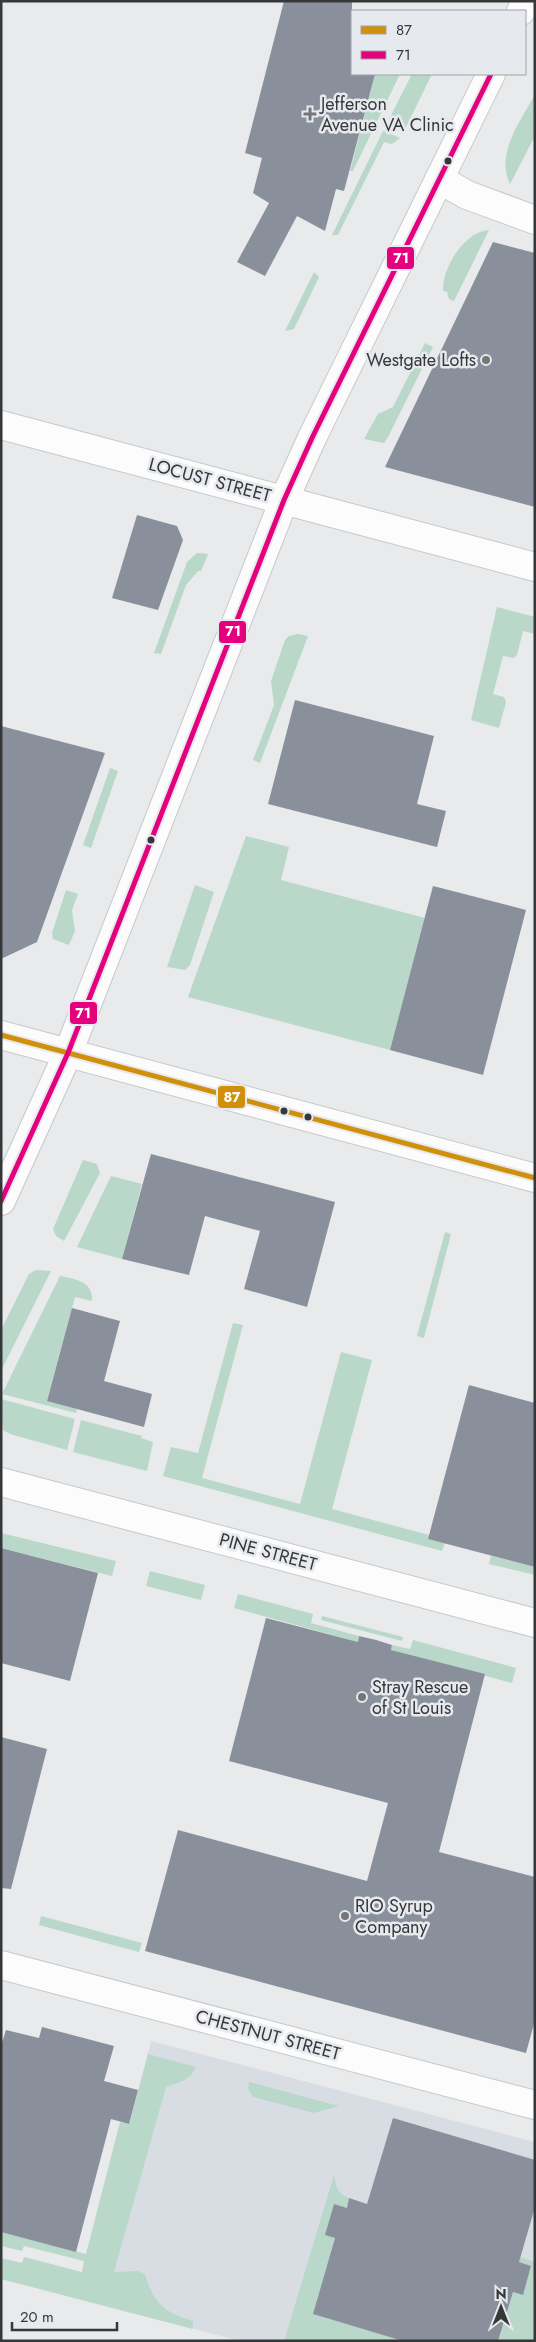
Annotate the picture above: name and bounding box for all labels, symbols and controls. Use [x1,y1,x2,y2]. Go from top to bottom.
legend [351,10,526,75]
text: 87 [396,19,412,41]
text: 71 [396,44,411,66]
place label: Jefferson Avenue VA Clinic [319,91,454,138]
marker: Jefferson Avenue VA Clinic [303,107,317,121]
unlabelled marker [443,156,453,166]
line badge: 71 [386,246,415,270]
text: 71 [393,248,409,268]
place label: Westgate Lofts [366,347,476,373]
marker: Westgate Lofts [480,354,492,366]
street label: LOCUST STREET [146,451,275,509]
line badge: 71 [218,620,247,644]
text: 71 [225,621,241,641]
unlabelled marker [146,835,156,845]
line badge: 71 [69,1001,98,1025]
text: 71 [75,1003,91,1023]
line badge: 87 [217,1085,246,1109]
text: 87 [223,1087,241,1107]
unlabelled marker [279,1106,289,1116]
unlabelled marker [303,1112,313,1122]
street label: PINE STREET [216,1526,320,1578]
place label: Stray Rescue of St Louis [372,1674,468,1721]
marker: Stray Rescue of St Louis [356,1691,368,1703]
place label: RIO Syrup Company [355,1893,433,1940]
marker: RIO Syrup Company [339,1910,351,1922]
street label: CHESTNUT STREET [193,2003,344,2067]
north arrow [476,2282,526,2332]
text: N [495,2284,507,2304]
scale bar [12,2300,118,2332]
text: 20 m [20,2306,54,2328]

